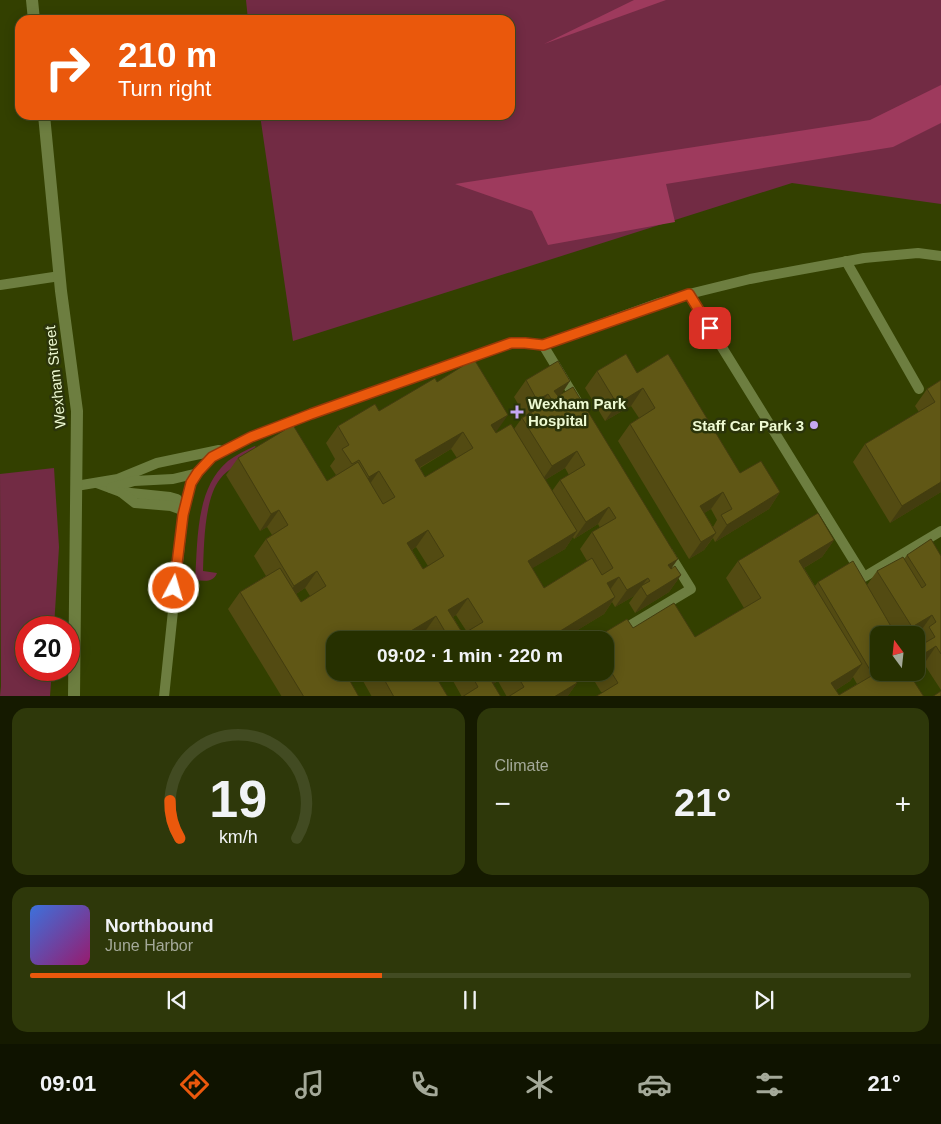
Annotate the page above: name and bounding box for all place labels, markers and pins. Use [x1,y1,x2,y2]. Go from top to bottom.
pin [689,307,731,349]
place label: Wexham Park Hospital [528,395,627,429]
marker: Wexham Park Hospital [510,405,524,419]
place label: Staff Car Park 3 [692,417,804,434]
marker: Staff Car Park 3 [808,419,820,431]

